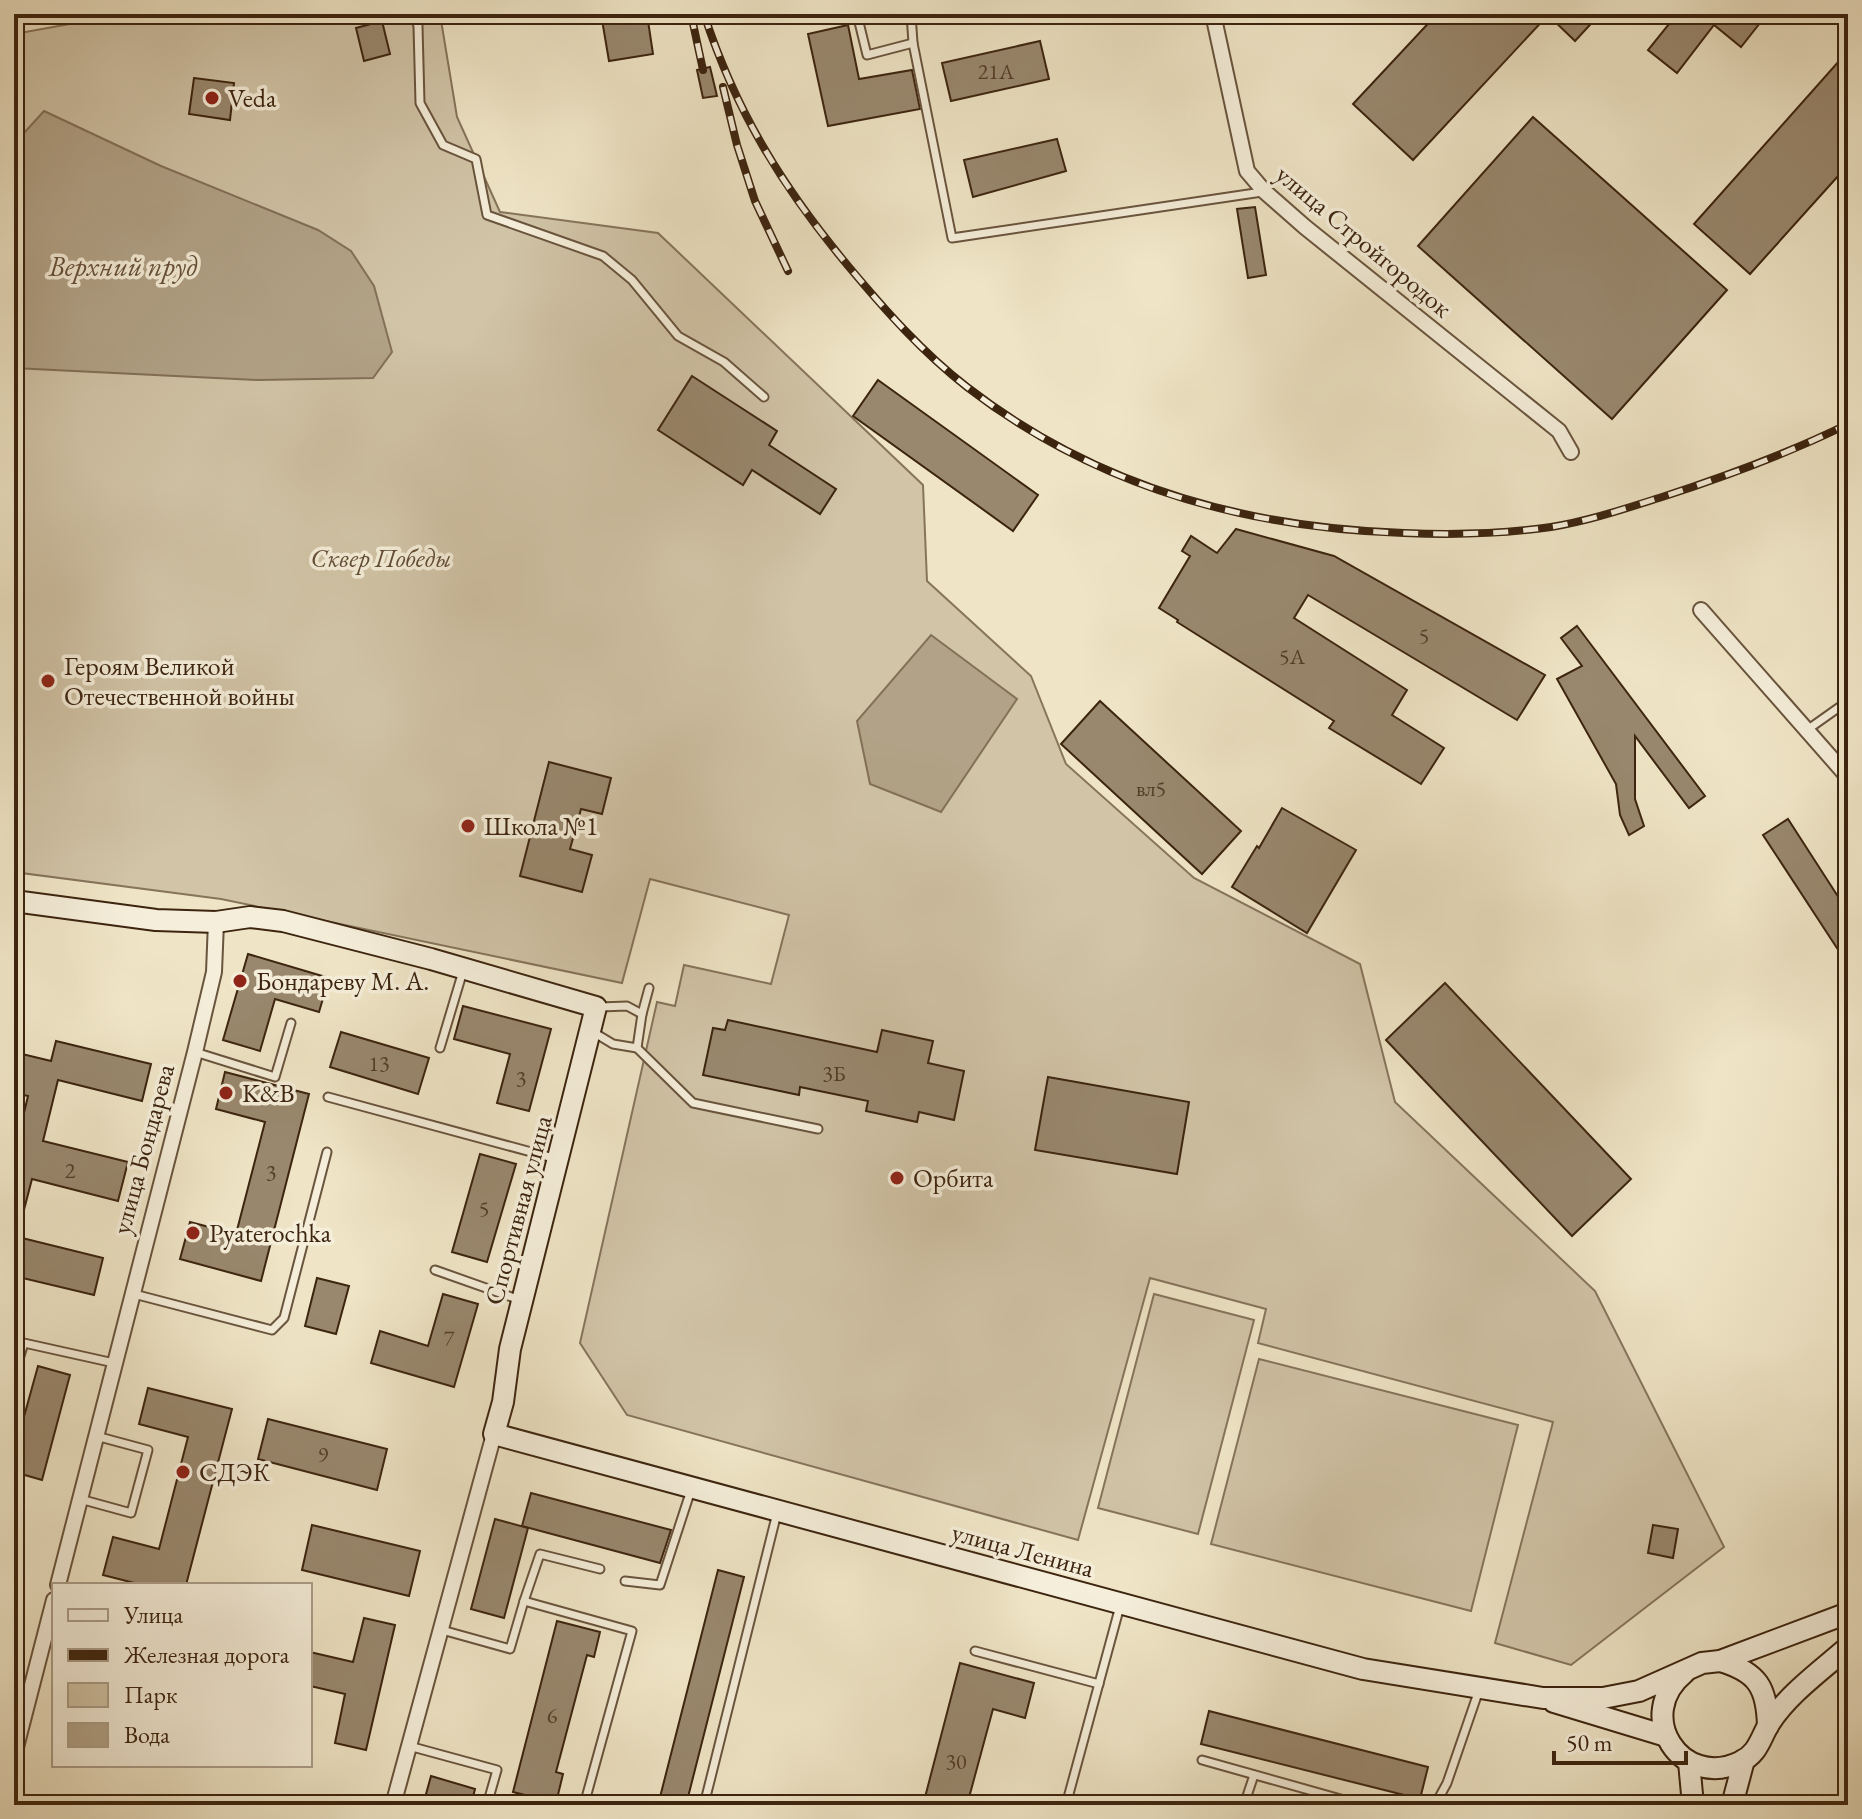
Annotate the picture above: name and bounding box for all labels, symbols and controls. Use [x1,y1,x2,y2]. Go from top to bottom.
house number: 21А [978,57,1015,86]
place label: Veda [228,81,277,115]
marker: Veda [203,89,221,107]
street label: улица Стройгородок [1269,157,1460,325]
water label: Верхний пруд [48,248,198,284]
park label: Сквер Победы [311,541,451,575]
house number: 5 [1419,621,1429,650]
house number: 5А [1279,642,1306,671]
place label: Героям Великой Отечественной войны [64,649,295,713]
marker: Героям Великой Отечественной войны [39,672,57,690]
house number: вл5 [1136,774,1166,803]
place label: Школа №1 [484,809,598,843]
marker: Школа №1 [459,817,477,835]
place label: Бондареву М. А. [256,964,429,998]
marker: Бондареву М. А. [231,972,249,990]
house number: 13 [368,1049,390,1078]
house number: 3Б [822,1059,846,1088]
street label: улица Бондарева [104,1060,182,1238]
house number: 3 [516,1064,526,1093]
place label: K&B [242,1076,295,1110]
marker: K&B [217,1084,235,1102]
street label: Спортивная улица [476,1111,560,1308]
house number: 2 [65,1156,76,1185]
house number: 3 [266,1158,276,1187]
place label: Орбита [913,1161,994,1195]
marker: Орбита [888,1169,906,1187]
house number: 5 [479,1194,489,1223]
place label: Pyaterochka [209,1216,332,1250]
marker: Pyaterochka [184,1224,202,1242]
house number: 7 [444,1324,455,1353]
house number: 9 [318,1440,329,1469]
place label: СДЭК [199,1455,271,1489]
marker: СДЭК [174,1463,192,1481]
street label: улица Ленина [948,1515,1098,1585]
legend [52,1583,312,1767]
text: Улица [123,1599,183,1630]
text: Железная дорога [123,1639,290,1670]
text: Парк [124,1679,178,1710]
house number: 6 [547,1701,558,1730]
scale bar [1554,1715,1686,1765]
text: Вода [124,1719,170,1750]
text: 50 m [1566,1727,1613,1758]
house number: 30 [945,1747,967,1776]

